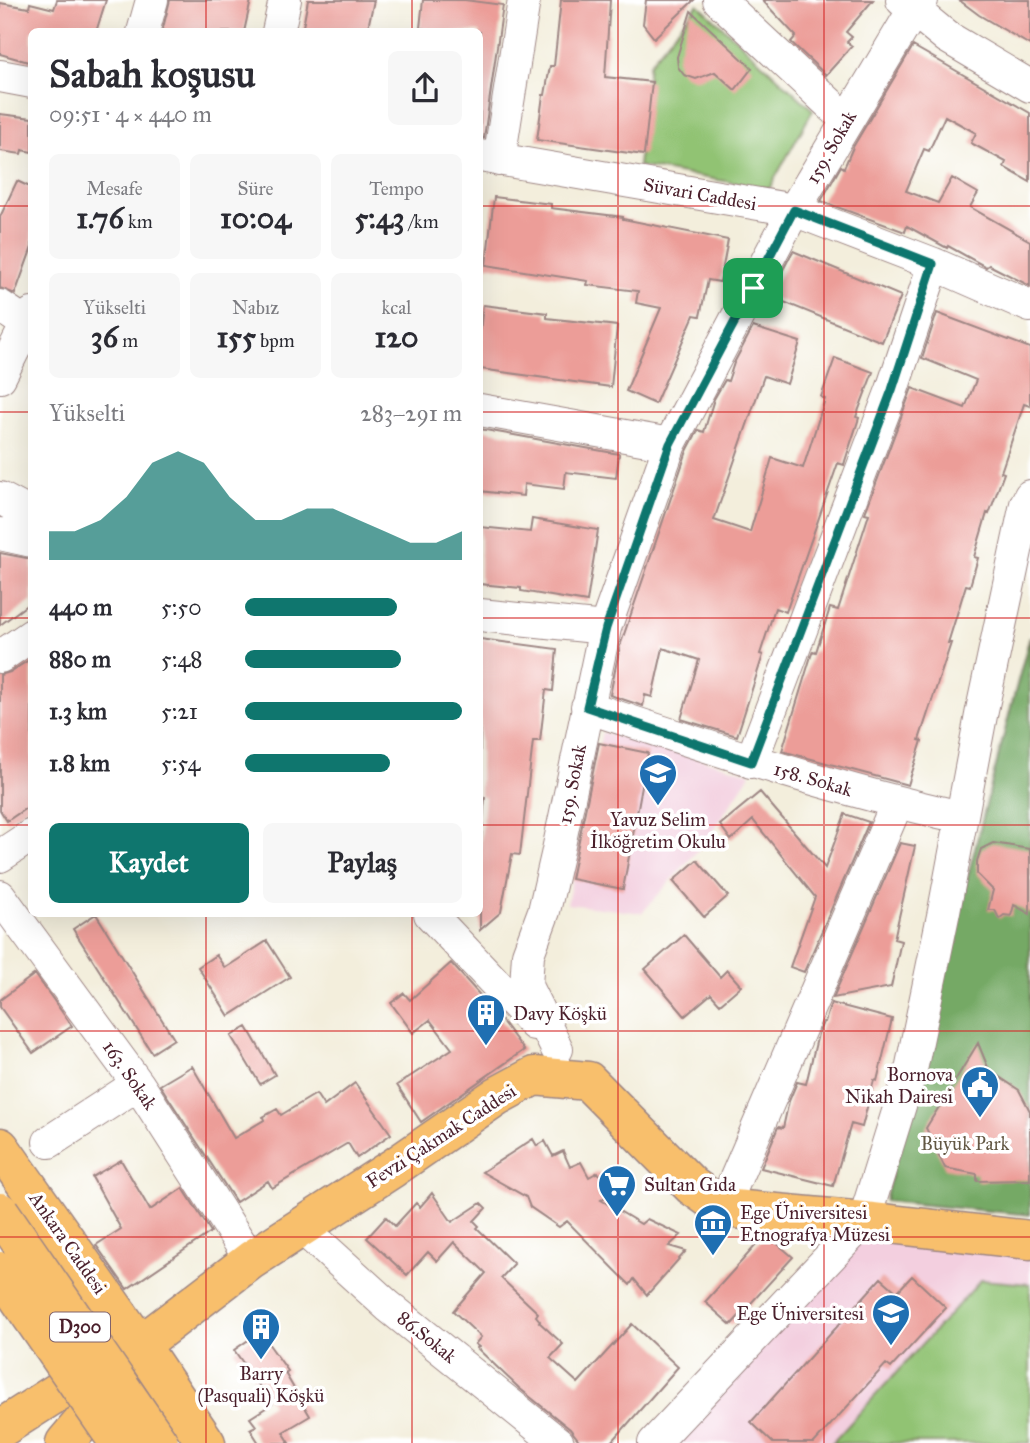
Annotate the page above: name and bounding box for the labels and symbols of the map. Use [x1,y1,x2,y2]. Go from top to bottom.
street label: 159. Sokak [801,106,861,188]
street label: Süvari Caddesi [642,173,758,215]
pin [723,258,783,318]
street label: 159. Sokak [553,742,591,826]
school or university icon: Yavuz Selim İlköğretim Okulu [637,752,679,807]
street label: 158. Sokak [771,757,855,801]
place label: Yavuz Selim İlköğretim Okulu [590,808,726,854]
building icon: Davy Köşkü [465,992,507,1047]
place label: Davy Köşkü [513,1002,607,1025]
street label: 163. Sokak [98,1036,162,1114]
place label: Bornova Nikah Dairesi [845,1063,954,1108]
public building icon: Bornova Nikah Dairesi [959,1064,1001,1119]
street label: Fevzi Çakmak Caddesi [362,1079,520,1193]
park label: Büyük Park [921,1132,1010,1155]
supermarket icon: Sultan Gıda [596,1163,638,1218]
place label: Sultan Gıda [644,1173,737,1196]
street label: Ankara Caddesi [24,1187,112,1298]
place label: Ege Üniversitesi Etnografya Müzesi [740,1201,890,1247]
museum icon: Ege Üniversitesi Etnografya Müzesi [692,1202,734,1257]
school or university icon: Ege Üniversitesi [870,1292,912,1347]
place label: Ege Üniversitesi [737,1302,864,1326]
building icon: Barry (Pasquali) Köşkü [240,1306,282,1361]
street label: 86.Sokak [393,1306,462,1368]
road number: D300 [50,1312,110,1342]
place label: Barry (Pasquali) Köşkü [198,1362,324,1408]

